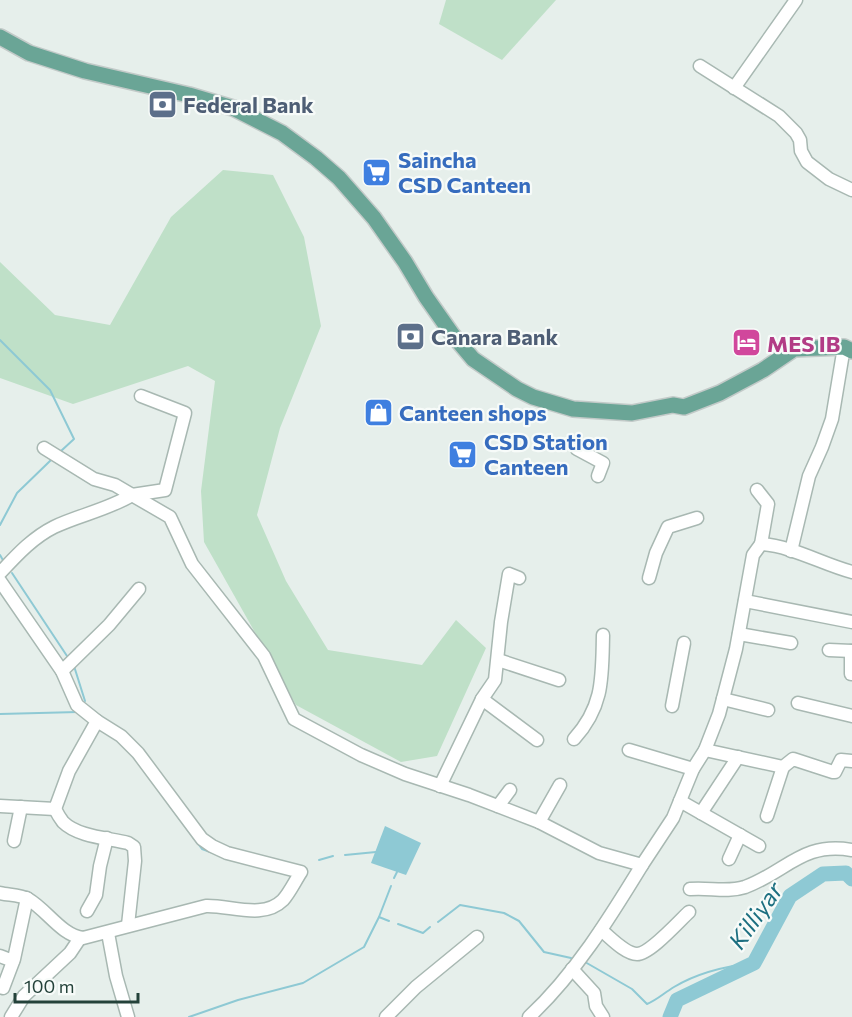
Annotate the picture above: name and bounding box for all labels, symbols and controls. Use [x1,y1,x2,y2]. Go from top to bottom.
bank icon: Federal Bank [146,88,178,120]
place label: Federal Bank [183,91,314,118]
place label: Saincha CSD Canteen [398,146,531,198]
supermarket icon: Saincha CSD Canteen [361,156,393,188]
bank icon: Canara Bank [394,320,426,352]
place label: Canara Bank [431,323,558,350]
hotel icon: MES IB [730,327,762,359]
place label: MES IB [767,330,840,357]
shop icon: Canteen shops [362,396,394,428]
place label: Canteen shops [399,399,547,426]
place label: CSD Station Canteen [484,428,608,480]
supermarket icon: CSD Station Canteen [447,438,479,470]
water label: Killiyar [722,875,789,954]
scale bar [15,966,138,1004]
text: 100 m [24,975,74,997]

